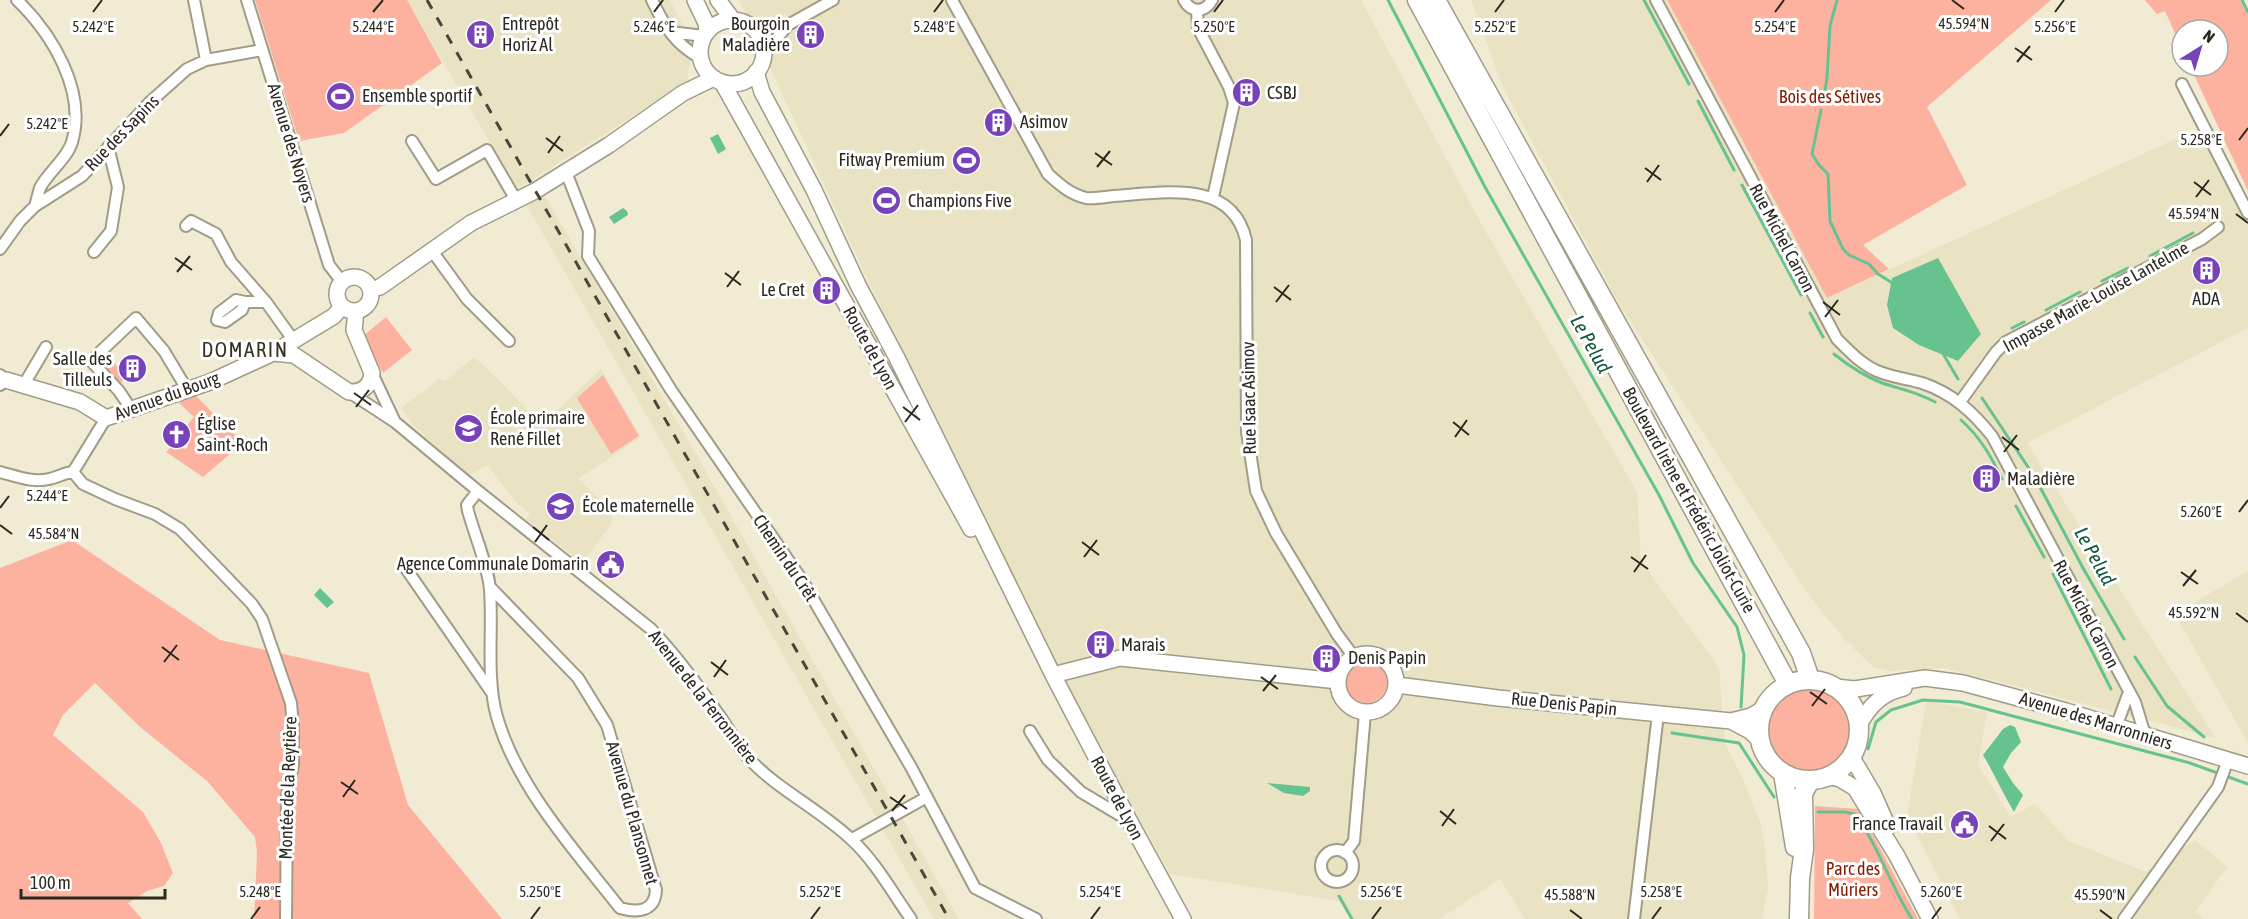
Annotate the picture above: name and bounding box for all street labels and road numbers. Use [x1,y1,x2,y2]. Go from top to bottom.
street label: Avenue des Noyers [263,81,320,205]
street label: Rue des Sapins [80,90,163,175]
street label: Rue Michel Carron [1745,180,1820,295]
street label: Impasse Marie-Louise Lantelme [1999,237,2192,356]
street label: Route de Lyon [839,303,902,393]
street label: Rue Isaac Asimov [1237,341,1260,455]
street label: Avenue du Bourg [111,367,222,424]
street label: Boulevard Irène et Frédéric Joliot-Curie [1619,383,1760,616]
street label: Chemin du Crêt [749,510,822,605]
street label: Rue Michel Carron [2049,556,2124,671]
street label: Avenue de la Ferronnière [644,625,762,768]
street label: Rue Denis Papin [1510,687,1618,720]
street label: Avenue des Marronniers [2017,687,2175,754]
street label: Montée de la Reytière [275,716,300,860]
street label: Avenue du Plansonnet [602,739,663,887]
street label: Route de Lyon [1087,752,1148,843]

